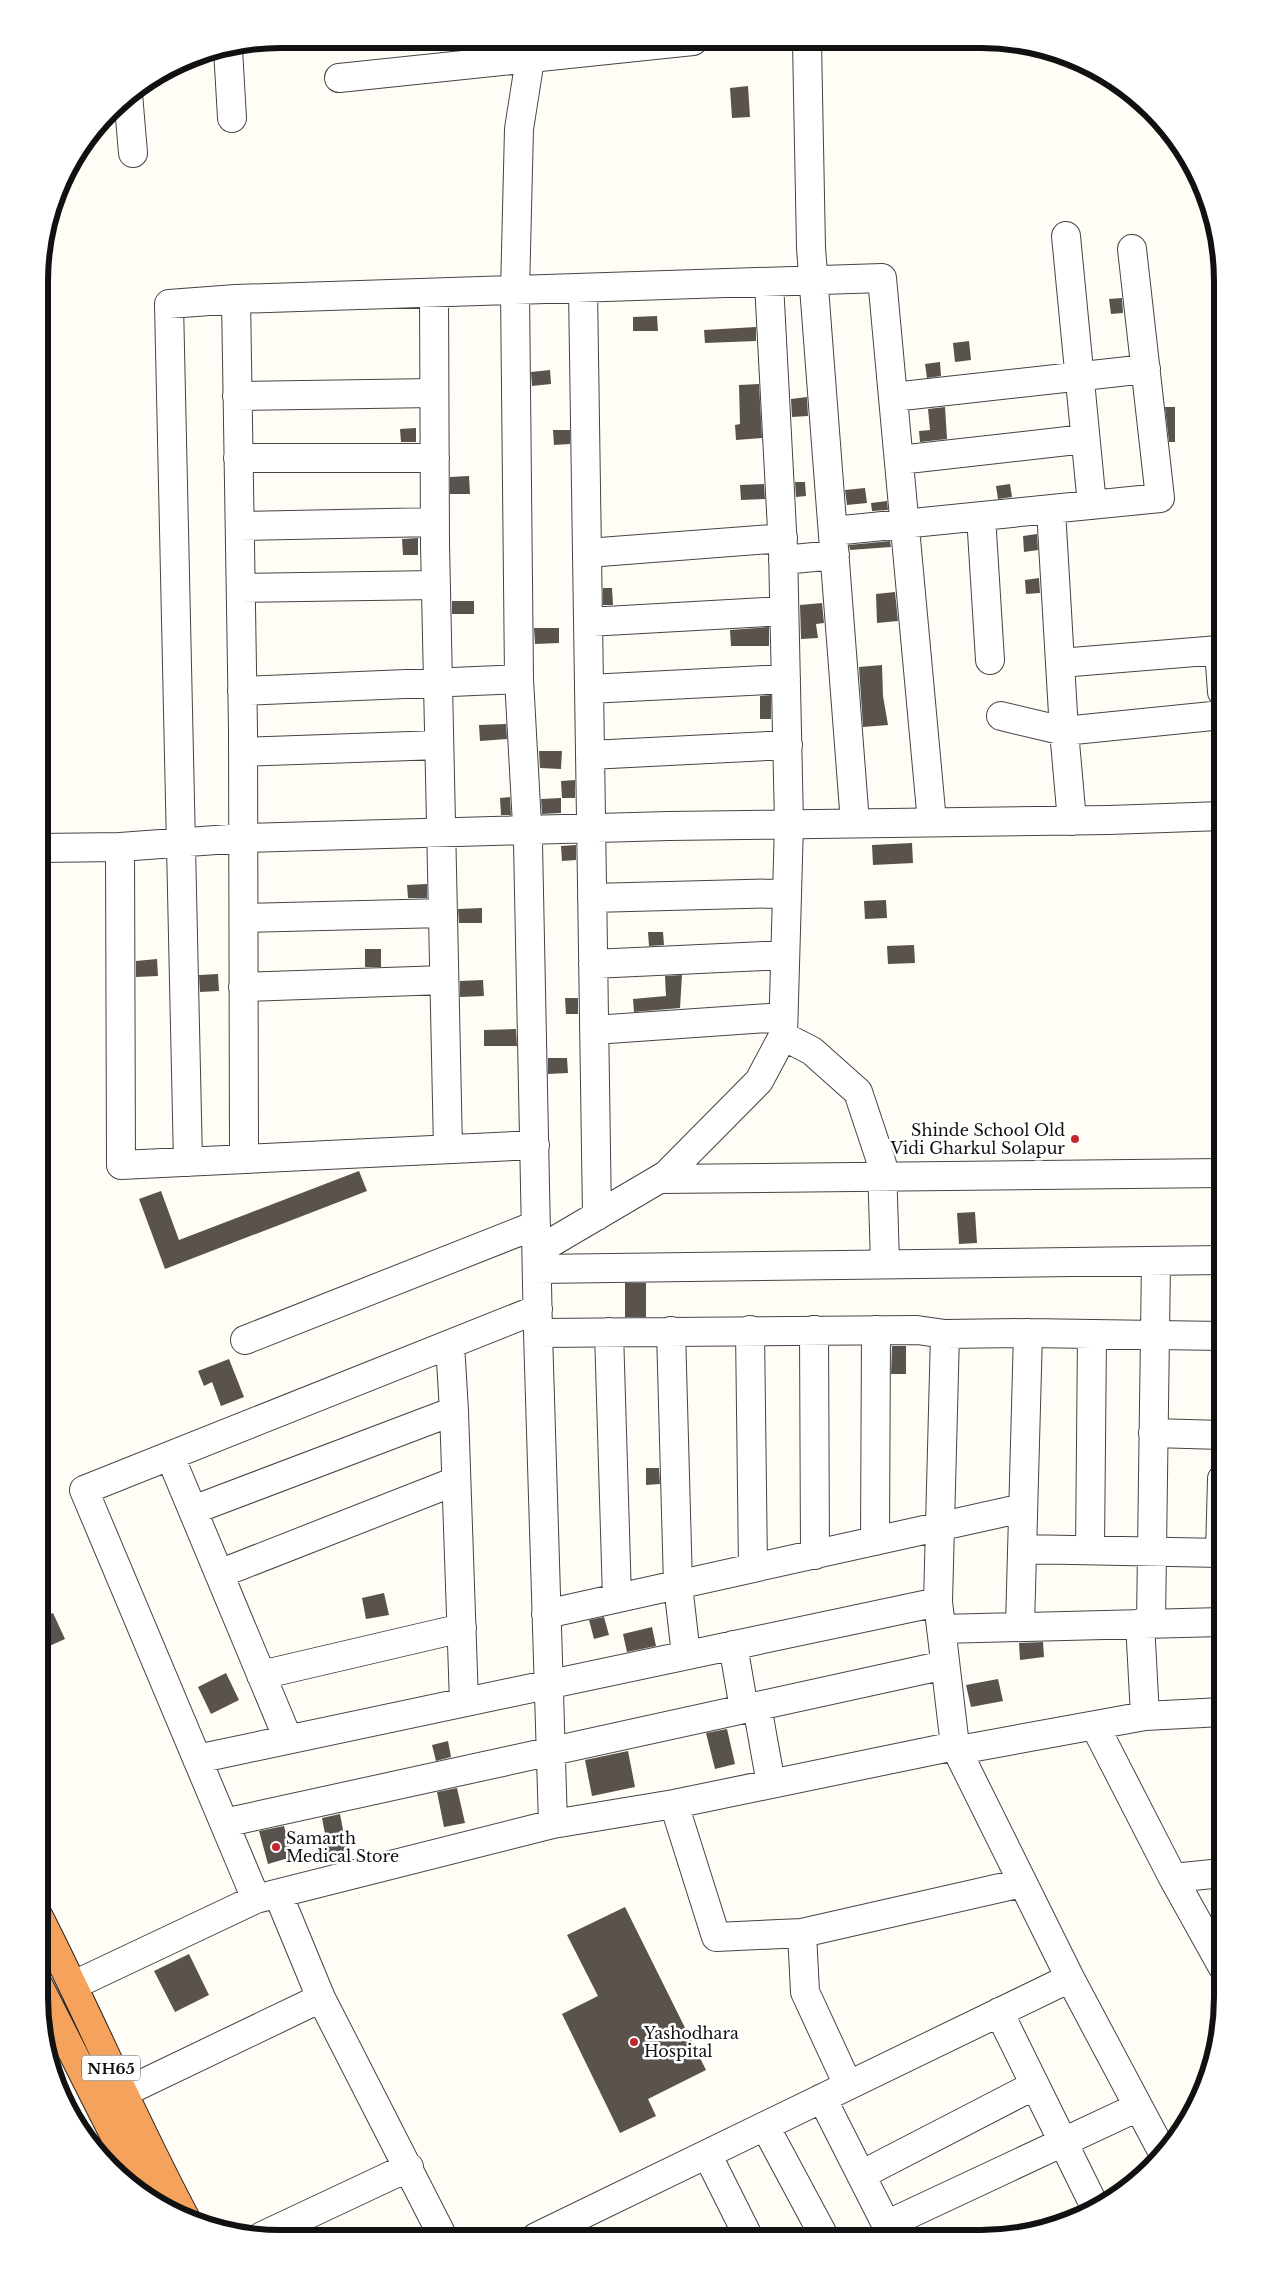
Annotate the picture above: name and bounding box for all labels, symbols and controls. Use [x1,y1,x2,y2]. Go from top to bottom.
place label: Shinde School Old Vidi Gharkul Solapur [889,1120,1065,1158]
marker: Shinde School Old Vidi Gharkul Solapur [1069,1133,1081,1145]
place label: Samarth Medical Store [286,1828,399,1866]
marker: Samarth Medical Store [270,1841,282,1853]
place label: Yashodhara Hospital [643,2023,739,2061]
marker: Yashodhara Hospital [628,2036,640,2048]
road number: NH65 [82,2056,140,2080]

